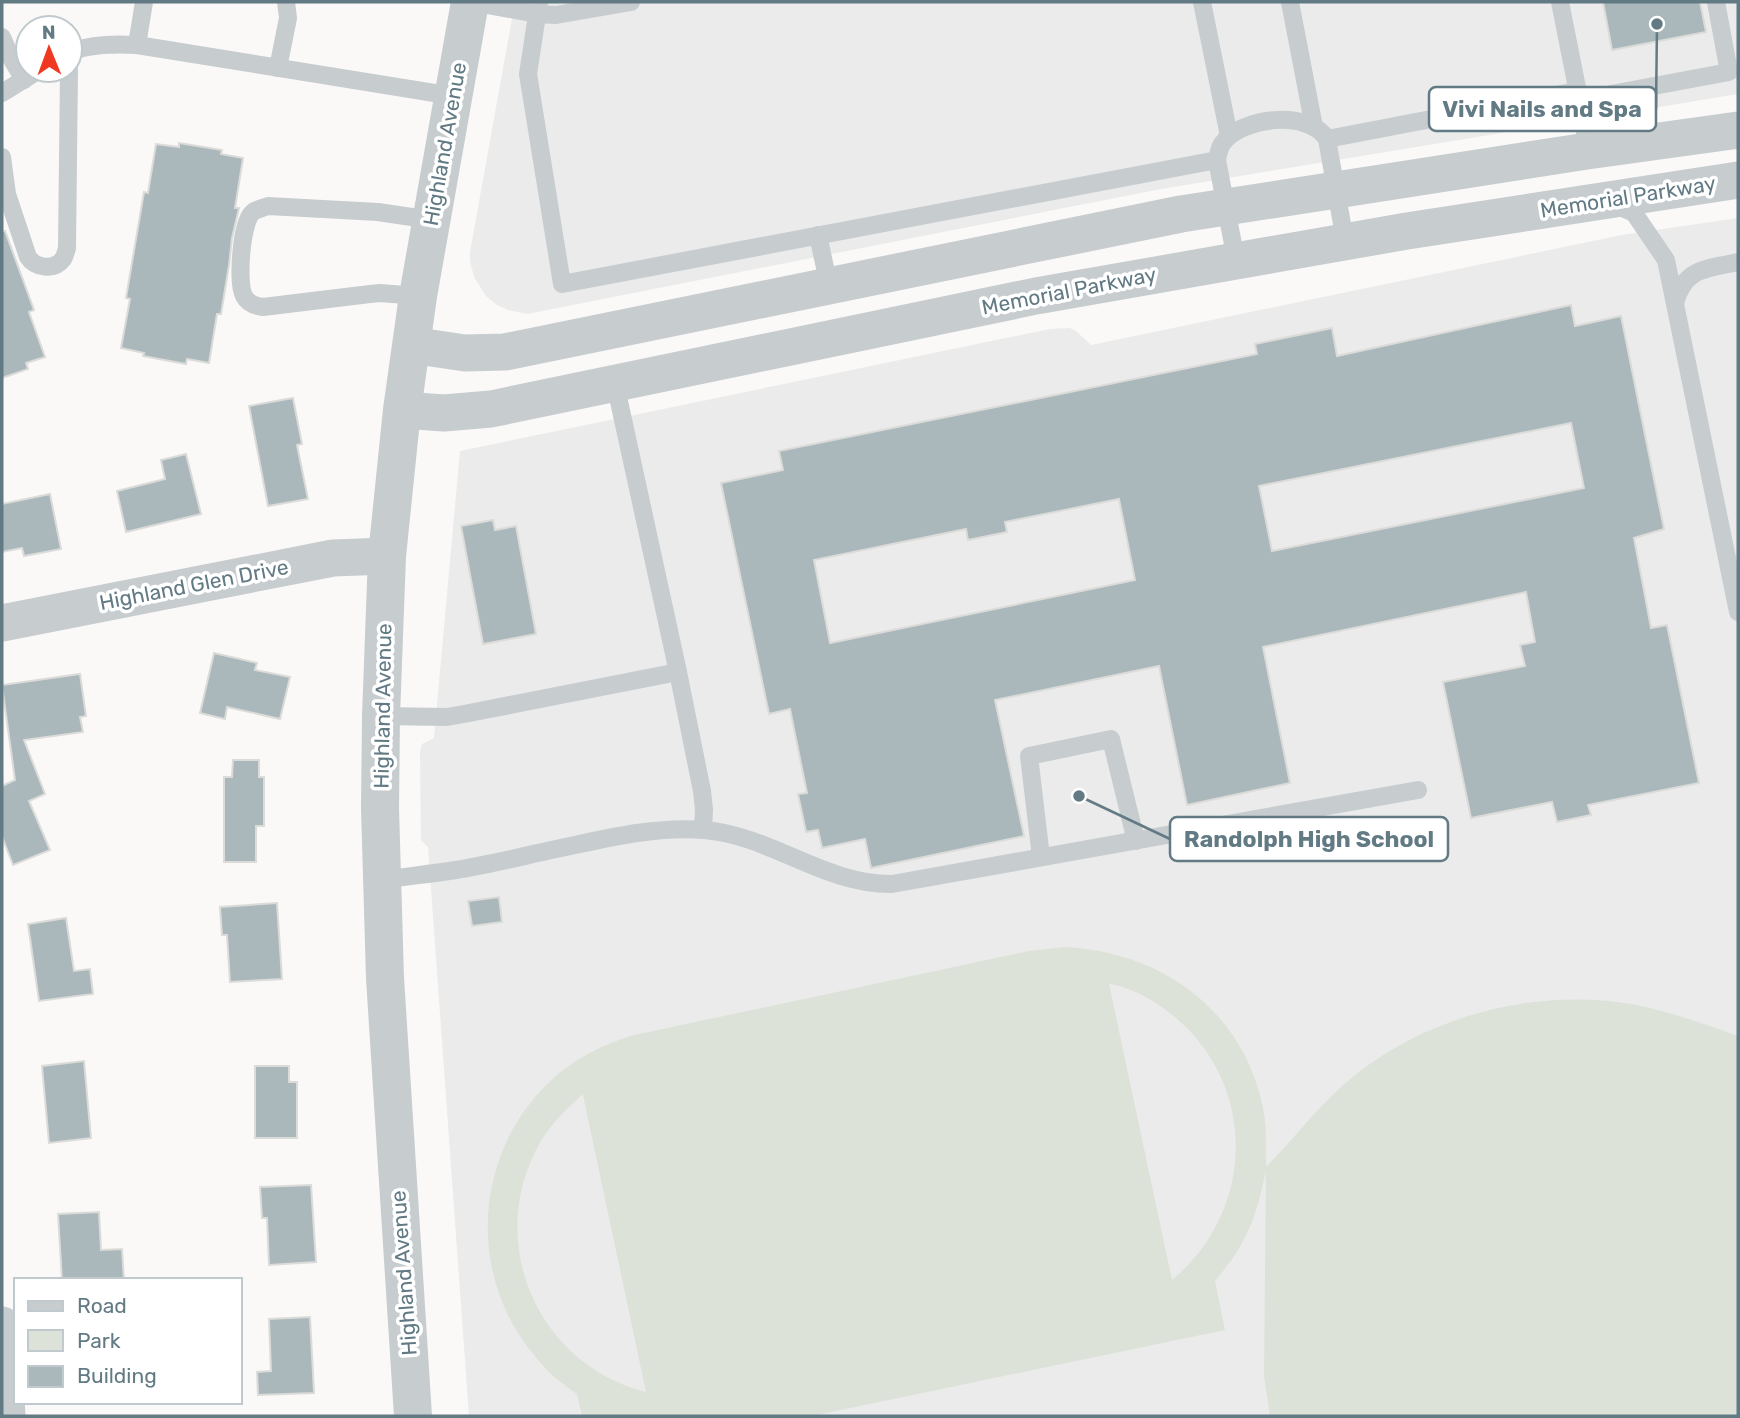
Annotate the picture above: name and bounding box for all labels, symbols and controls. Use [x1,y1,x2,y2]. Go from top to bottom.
north arrow [14,14,84,84]
text: N [42,21,56,44]
street label: Highland Avenue [418,60,471,228]
callout: Vivi Nails and Spa [1429,87,1656,131]
text: Vivi Nails and Spa [1442,95,1642,123]
street label: Memorial Parkway [1538,170,1718,223]
street label: Memorial Parkway [980,261,1159,320]
street label: Highland Glen Drive [97,554,291,615]
street label: Highland Avenue [369,623,396,789]
callout: Randolph High School [1170,817,1448,861]
text: Randolph High School [1184,825,1434,853]
street label: Highland Avenue [385,1190,422,1356]
legend [14,1278,242,1404]
text: Road [77,1293,127,1318]
text: Park [77,1328,121,1353]
text: Building [77,1363,157,1388]

